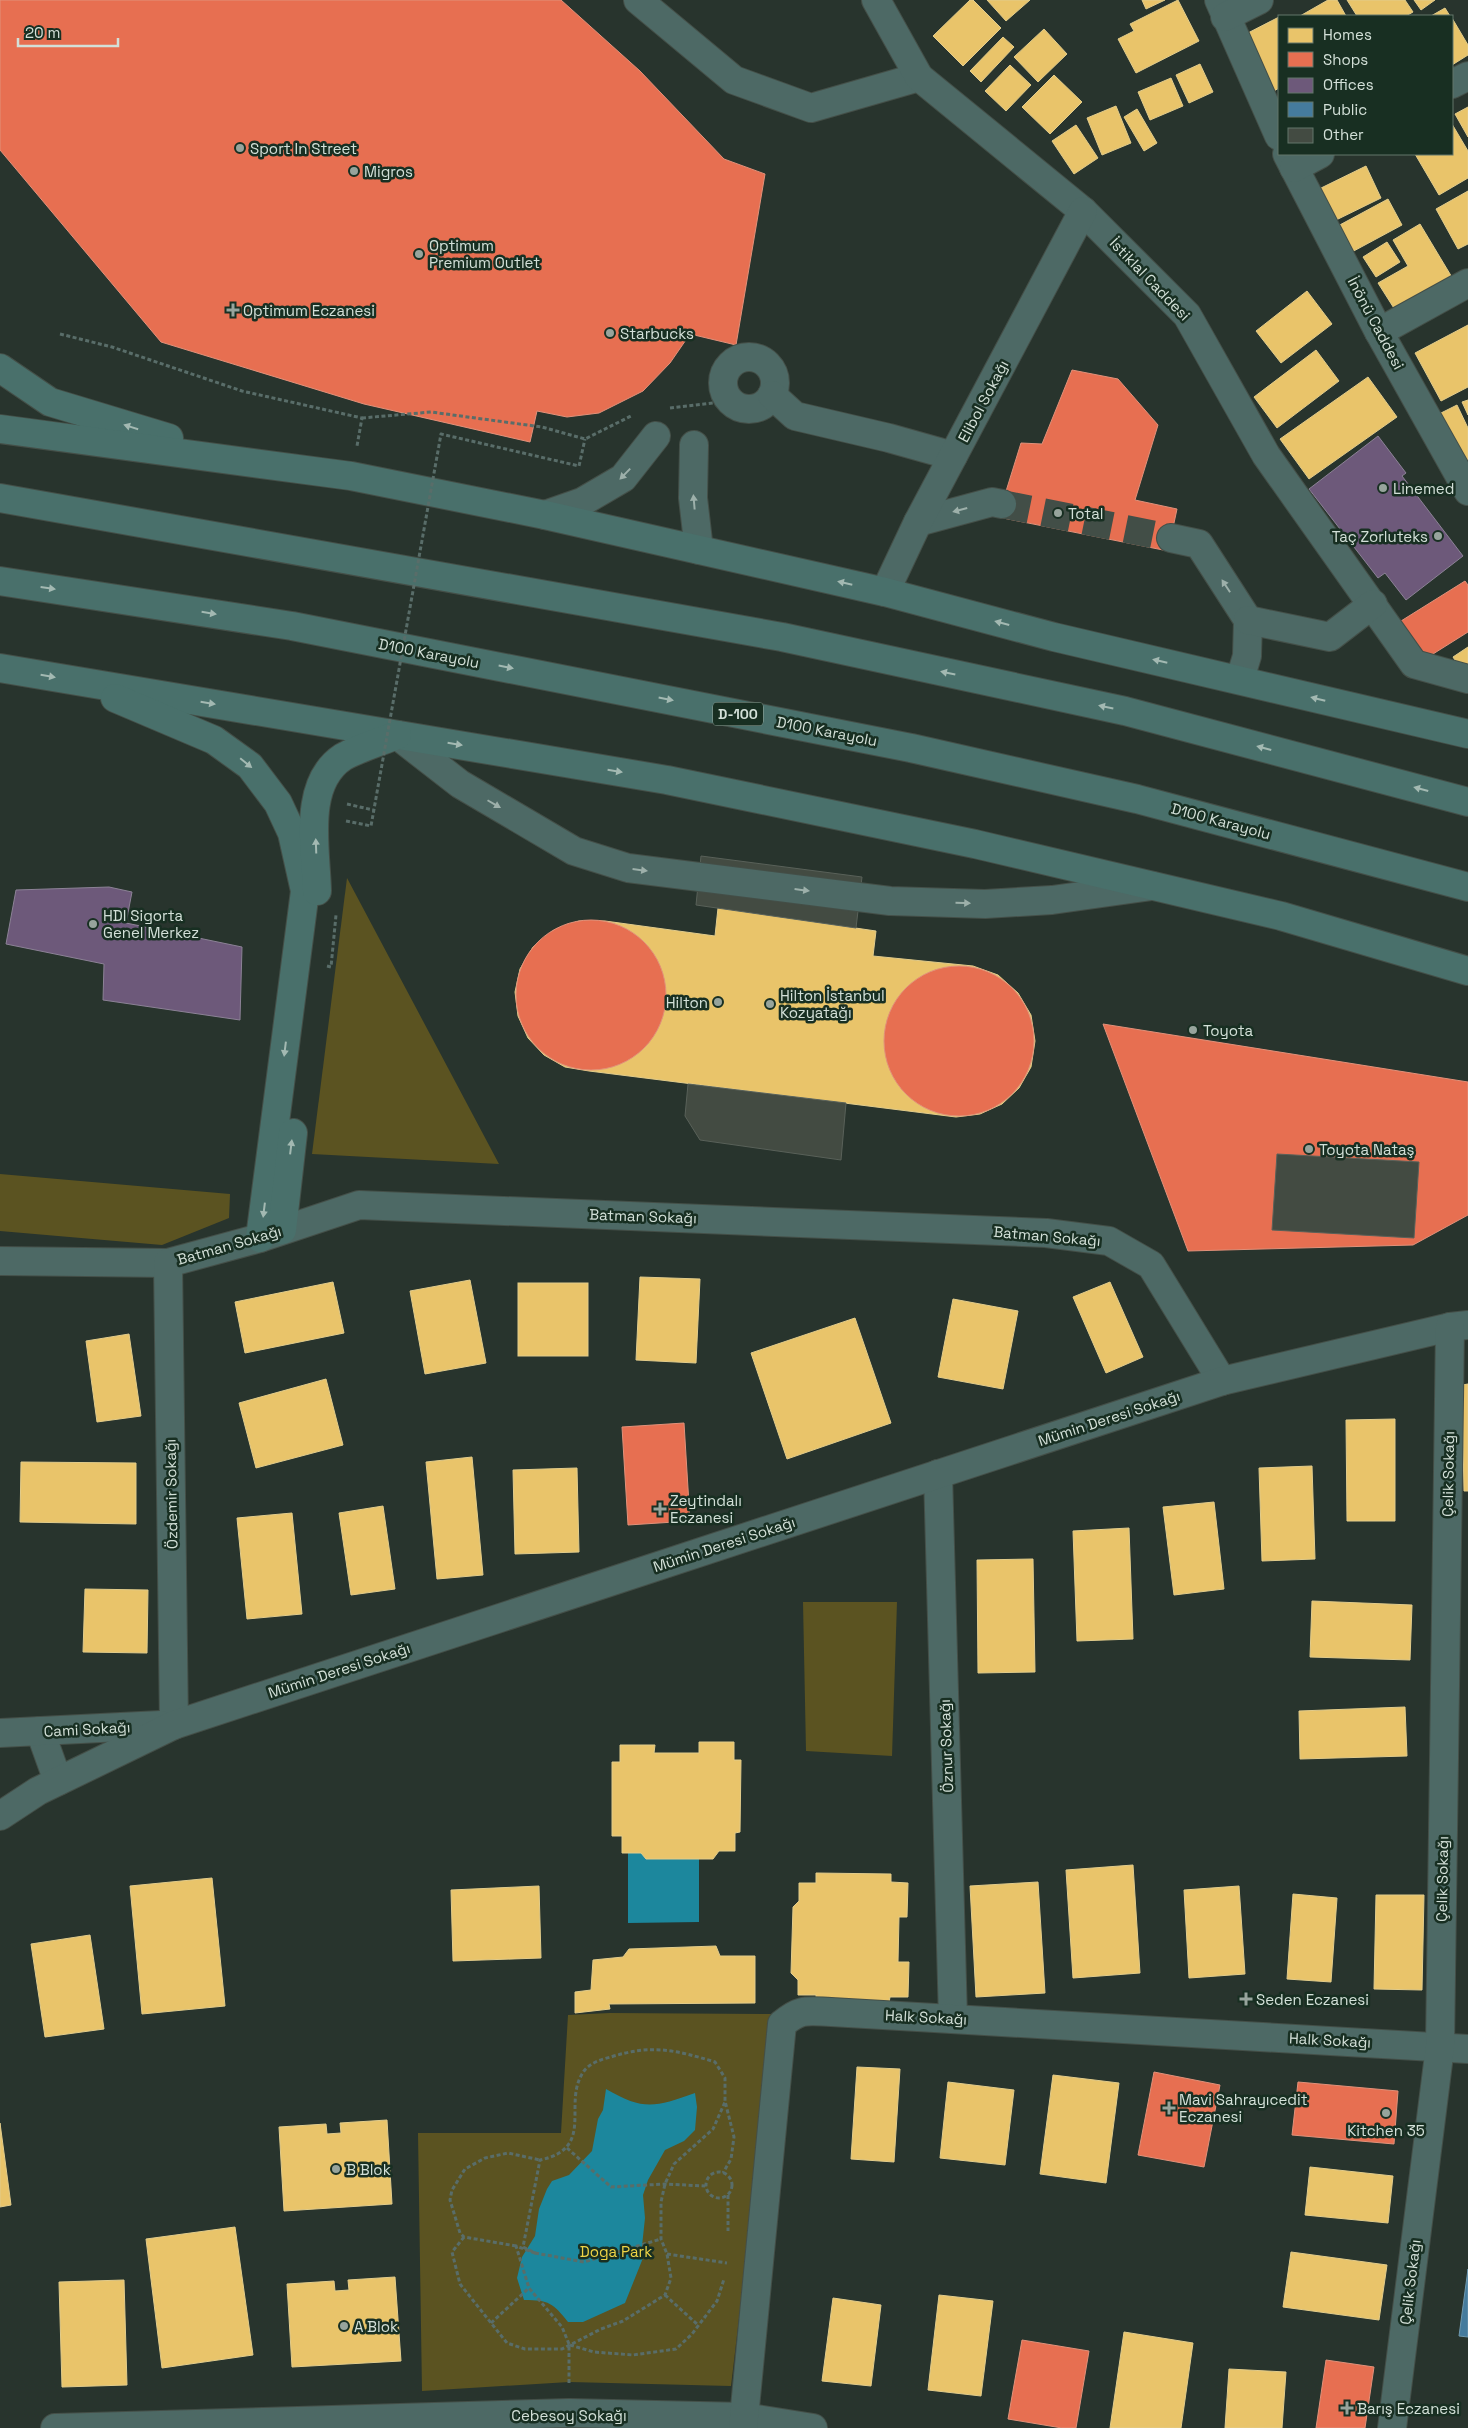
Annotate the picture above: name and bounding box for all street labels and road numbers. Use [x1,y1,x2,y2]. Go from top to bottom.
street label: İstiklal Caddesi [1106,234,1194,324]
street label: İnönü Caddesi [1344,273,1408,373]
street label: Elibol Sokağı [953,357,1013,445]
street label: D100 Karayolu [377,634,481,672]
road number: D-100 [713,702,763,726]
street label: D100 Karayolu [775,712,879,750]
street label: D100 Karayolu [1169,799,1273,843]
street label: Batman Sokağı [589,1205,697,1227]
street label: Batman Sokağı [175,1221,283,1269]
street label: Batman Sokağı [993,1222,1101,1250]
street label: Mümin Deresi Sokağı [1036,1386,1182,1450]
street label: Çelik Sokağı [1438,1431,1458,1517]
street label: Özdemir Sokağı [161,1439,181,1549]
street label: Mümin Deresi Sokağı [651,1512,797,1576]
street label: Mümin Deresi Sokağı [266,1638,412,1702]
street label: Öznur Sokağı [935,1699,957,1793]
street label: Cami Sokağı [43,1717,131,1741]
street label: Çelik Sokağı [1432,1836,1452,1922]
street label: Halk Sokağı [884,2005,968,2029]
street label: Halk Sokağı [1288,2028,1372,2052]
street label: Çelik Sokağı [1395,2238,1425,2326]
street label: Cebesoy Sokağı [511,2406,627,2425]

